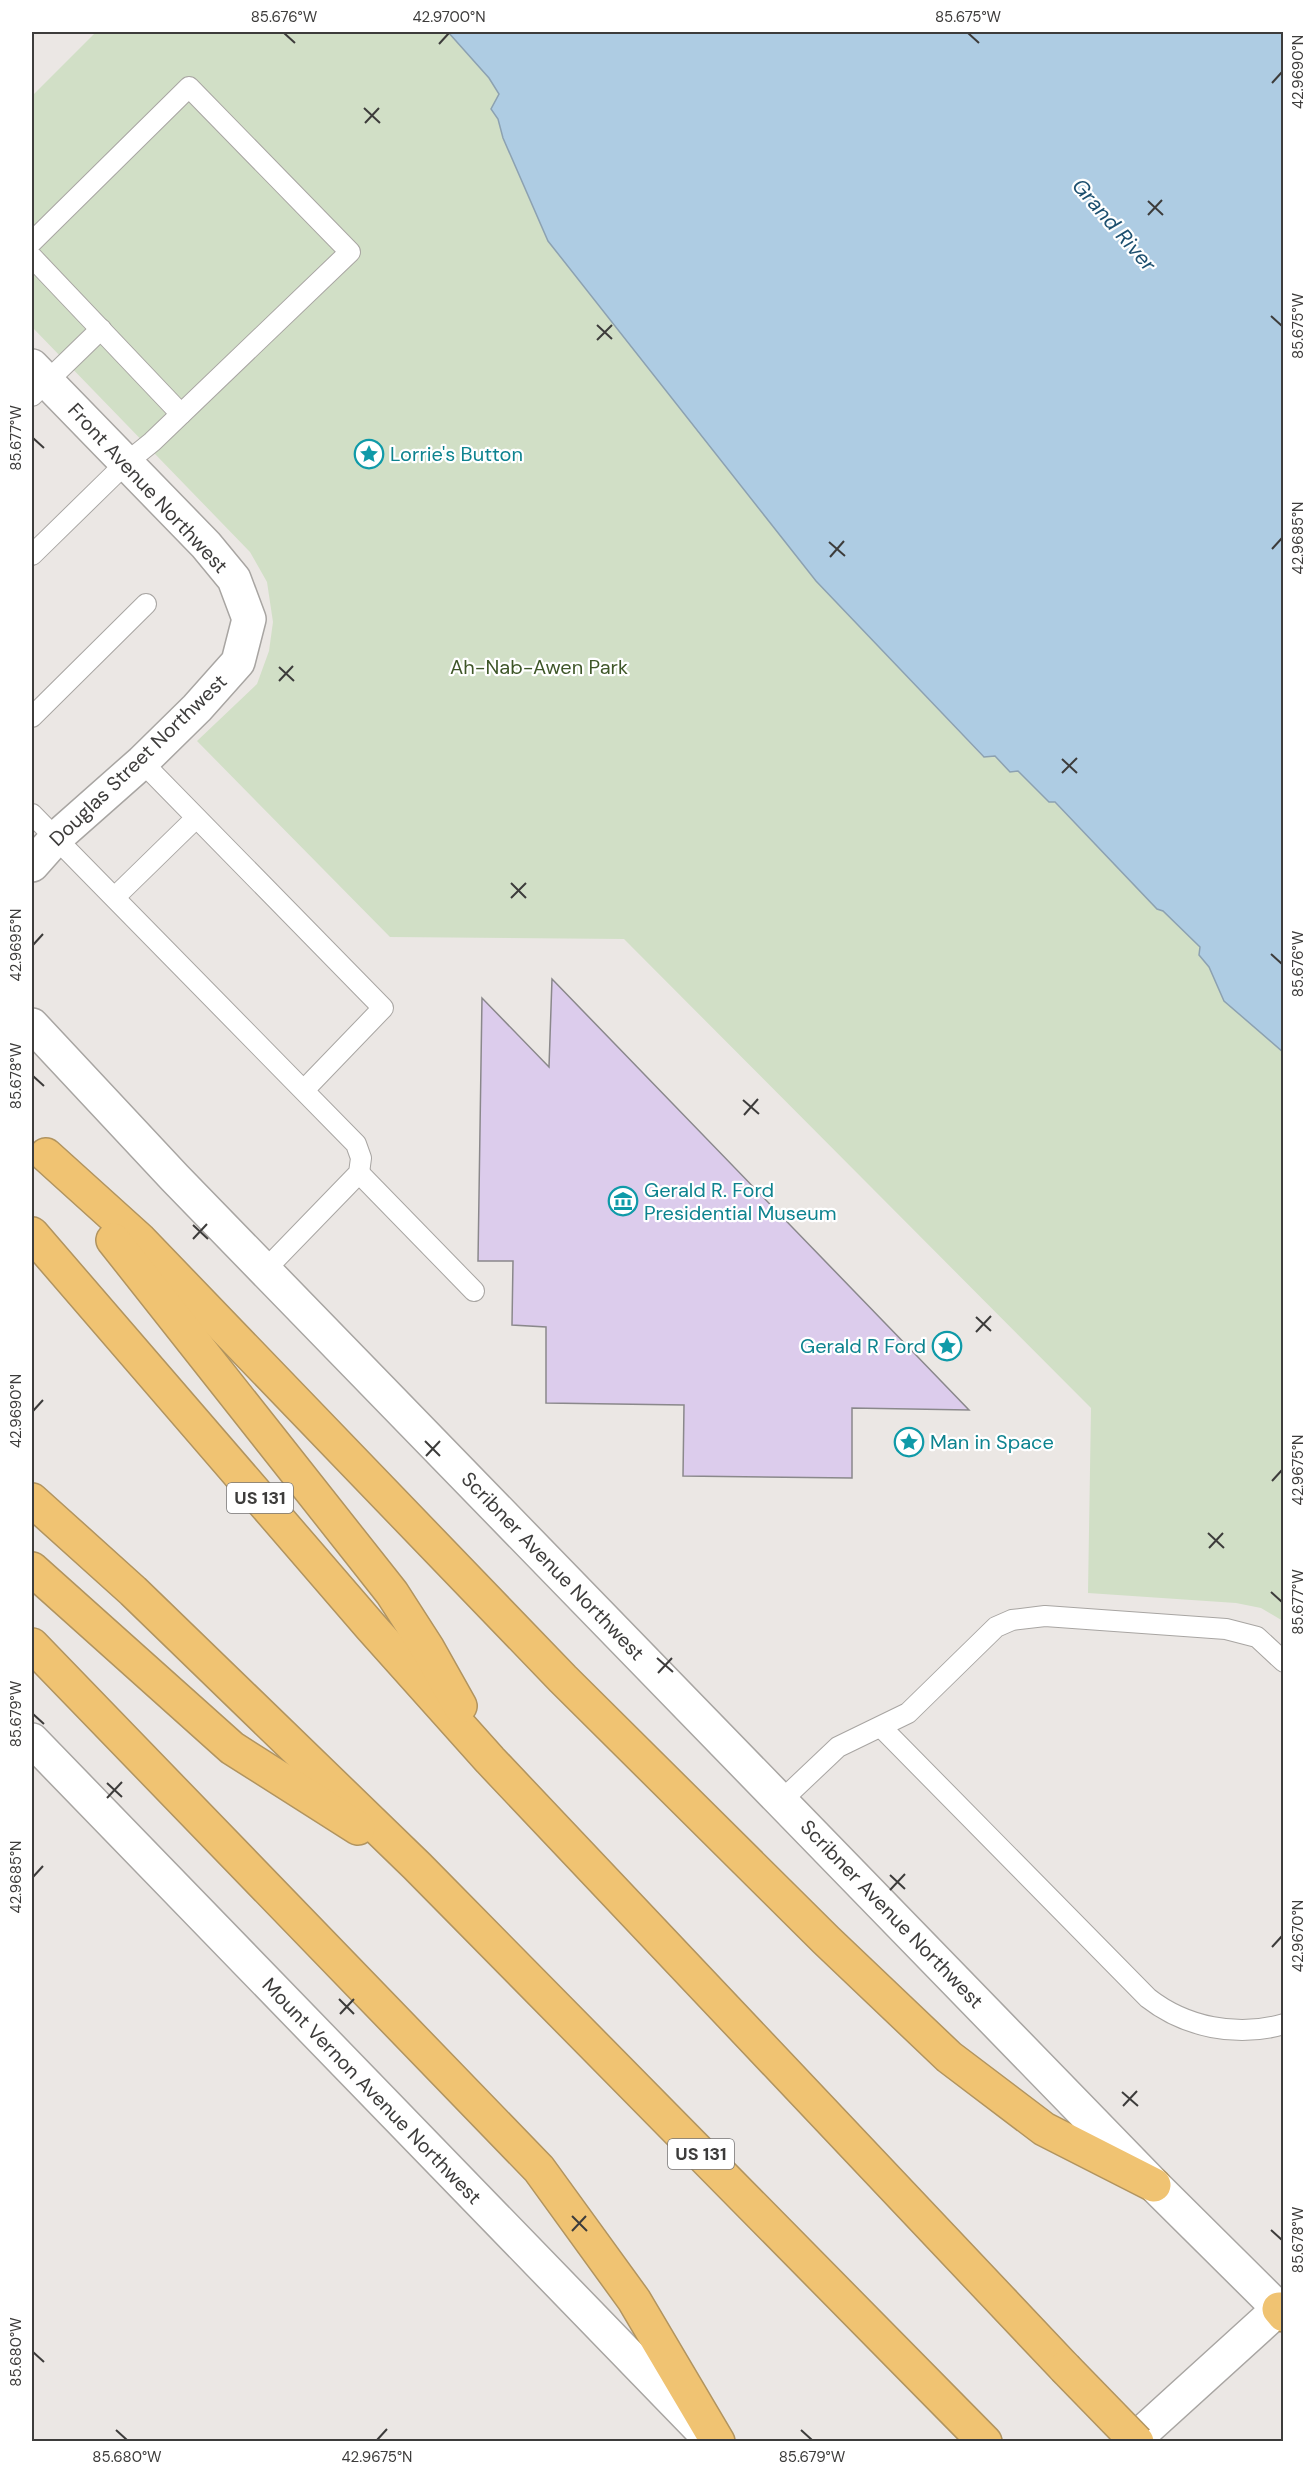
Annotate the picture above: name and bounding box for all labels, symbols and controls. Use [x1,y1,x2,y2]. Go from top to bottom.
text: 85.676°W [251,7,318,27]
text: 42.9700°N [412,7,486,27]
text: 85.675°W [935,7,1002,27]
text: 42.9690°N [1288,35,1308,109]
water label: Grand River [1066,173,1163,278]
text: 85.675°W [1288,292,1308,359]
street label: Front Avenue Northwest [62,397,234,579]
text: 85.677°W [6,405,26,471]
place icon: Lorrie's Button [353,438,385,470]
place label: Lorrie's Button [390,441,523,467]
text: 42.9685°N [1288,502,1308,574]
park label: Ah-Nab-Awen Park [450,654,628,680]
street label: Douglas Street Northwest [44,668,232,852]
text: 42.9695°N [6,909,26,981]
text: 85.676°W [1288,930,1308,997]
text: 85.678°W [6,1042,26,1109]
place label: Gerald R. Ford Presidential Museum [644,1177,836,1226]
museum icon: Gerald R. Ford Presidential Museum [607,1185,639,1217]
place icon: Gerald R Ford [931,1330,963,1362]
place label: Gerald R Ford [800,1333,926,1359]
text: 42.9690°N [6,1374,26,1448]
place icon: Man in Space [893,1426,925,1458]
place label: Man in Space [930,1429,1054,1455]
text: 42.9675°N [1288,1435,1308,1505]
street label: Scribner Avenue Northwest [456,1466,650,1666]
road number: US 131 [227,1483,293,1513]
text: 85.677°W [1288,1569,1308,1635]
text: 85.679°W [6,1680,26,1747]
street label: Scribner Avenue Northwest [795,1814,989,2014]
text: 42.9685°N [6,1841,26,1913]
text: 42.9670°N [1288,1900,1308,1972]
street label: Mount Vernon Avenue Northwest [257,1972,487,2210]
road number: US 131 [668,2139,734,2169]
text: 85.678°W [1288,2206,1308,2273]
text: 85.680°W [6,2317,26,2387]
text: 85.680°W [92,2447,162,2467]
text: 42.9675°N [342,2447,412,2467]
text: 85.679°W [779,2447,846,2467]

